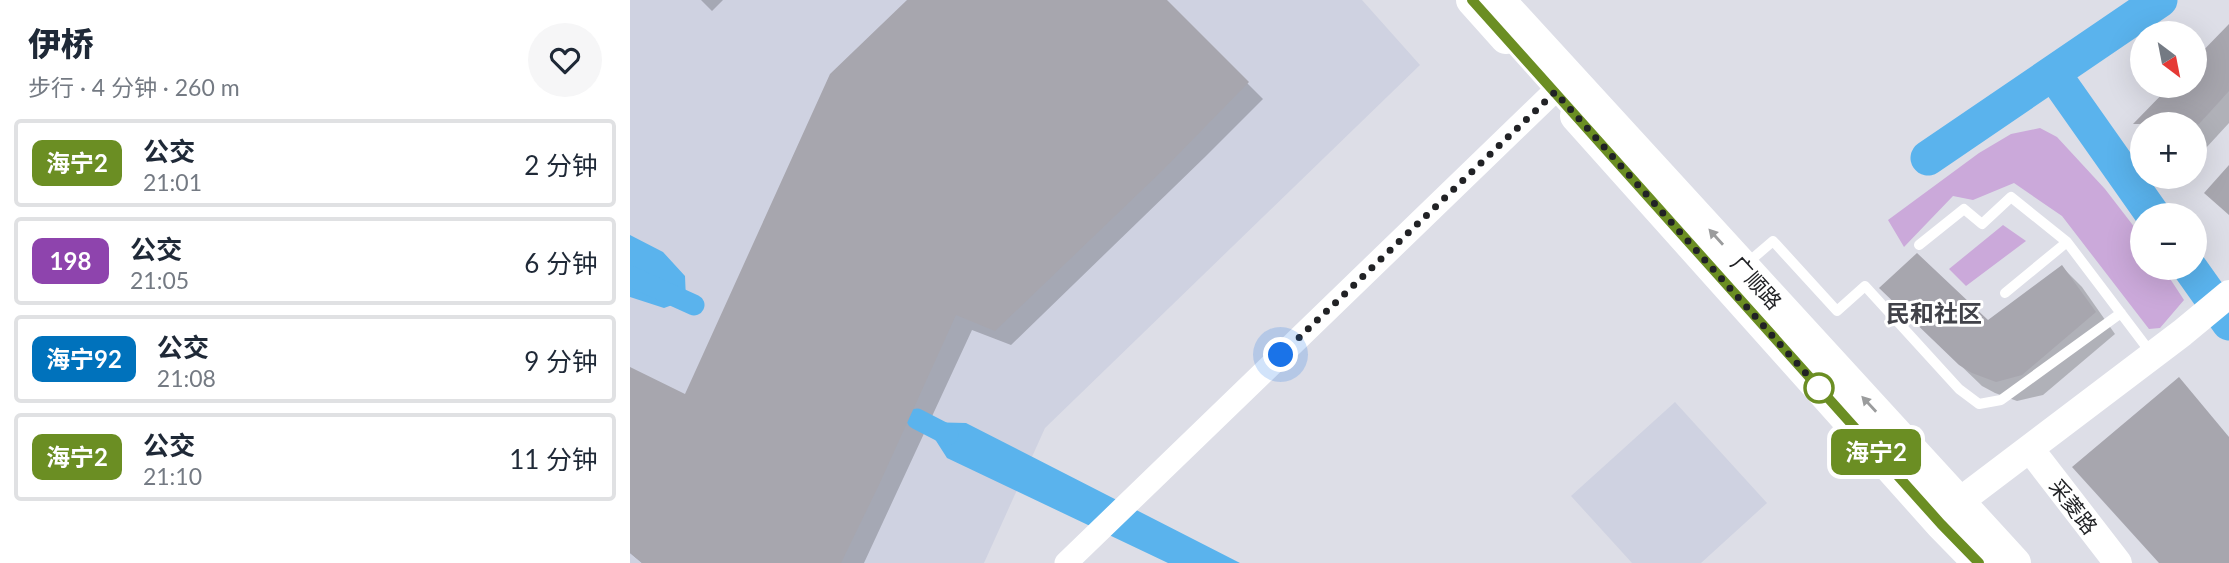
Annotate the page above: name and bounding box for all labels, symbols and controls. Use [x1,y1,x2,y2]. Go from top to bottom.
north arrow [2130,21,2207,98]
map controls [2130,21,2207,280]
text: 伊桥 [28,23,94,63]
button: heart [528,23,602,97]
text: 步行 · 4 分钟 · 260 m [28,73,240,101]
button: + [2130,112,2207,189]
text: 公交 [143,135,195,167]
text: 海宁2 [46,148,108,177]
text: 2 分钟 [524,149,598,181]
text: 21:01 [143,168,202,196]
button: − [2130,203,2207,280]
one-way arrow [1708,229,1724,246]
text: 公交 [130,233,182,265]
text: 198 [50,246,91,275]
text: 6 分钟 [524,247,598,279]
street label: 广顺路 [1727,250,1787,314]
text: 21:05 [130,266,189,294]
district label: 民和社区 [1886,298,1982,327]
text: 公交 [157,331,209,363]
your location [1263,337,1298,372]
text: 海宁92 [46,344,122,373]
text: 9 分钟 [524,345,598,377]
text: 21:08 [157,364,216,392]
unlabelled marker [1804,373,1834,403]
one-way arrow [1862,396,1878,413]
text: 公交 [143,429,195,461]
line badge: 海宁2 [1836,429,1916,475]
text: 海宁2 [1845,437,1907,466]
text: 海宁2 [46,442,108,471]
text: 11 分钟 [509,443,598,475]
text: 21:10 [143,462,202,490]
street label: 采菱路 [2045,473,2103,539]

